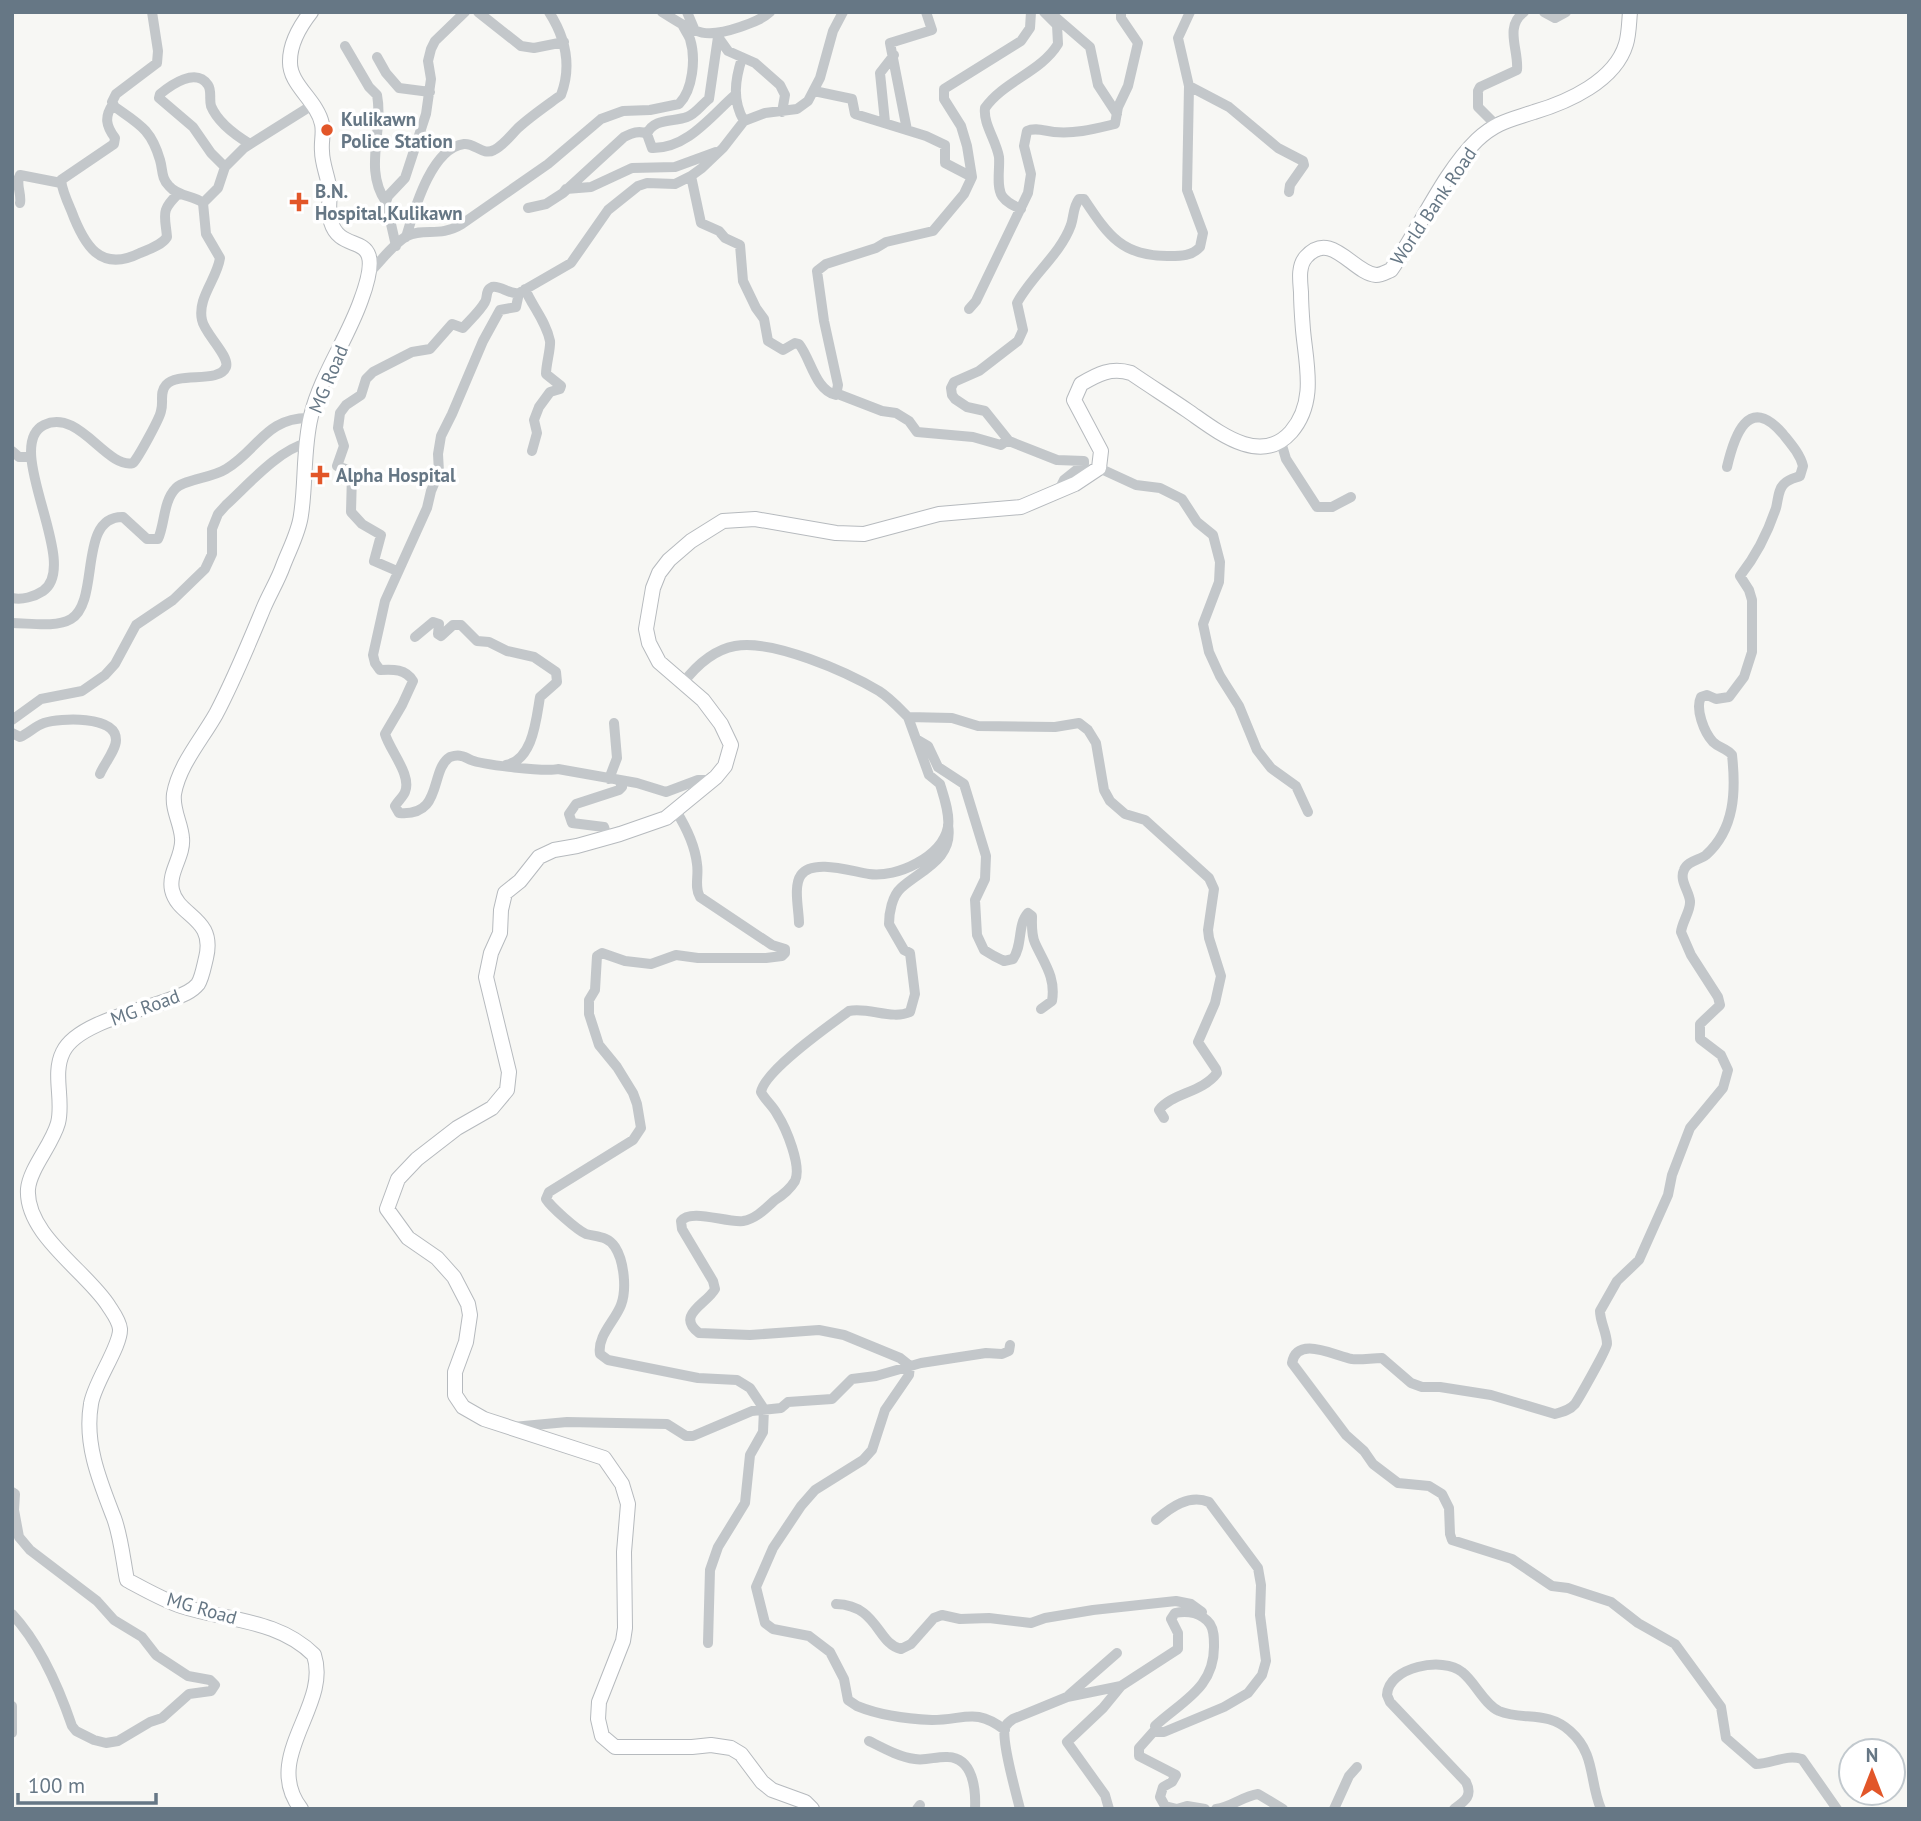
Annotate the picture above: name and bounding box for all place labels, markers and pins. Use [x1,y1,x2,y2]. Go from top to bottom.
place label: Kulikawn Police Station [341,107,453,153]
marker: Kulikawn Police Station [319,122,335,138]
place label: B.N. Hospital,Kulikawn [315,179,463,225]
marker: B.N. Hospital,Kulikawn [289,192,309,212]
place label: Alpha Hospital [336,463,456,487]
marker: Alpha Hospital [310,465,330,485]

